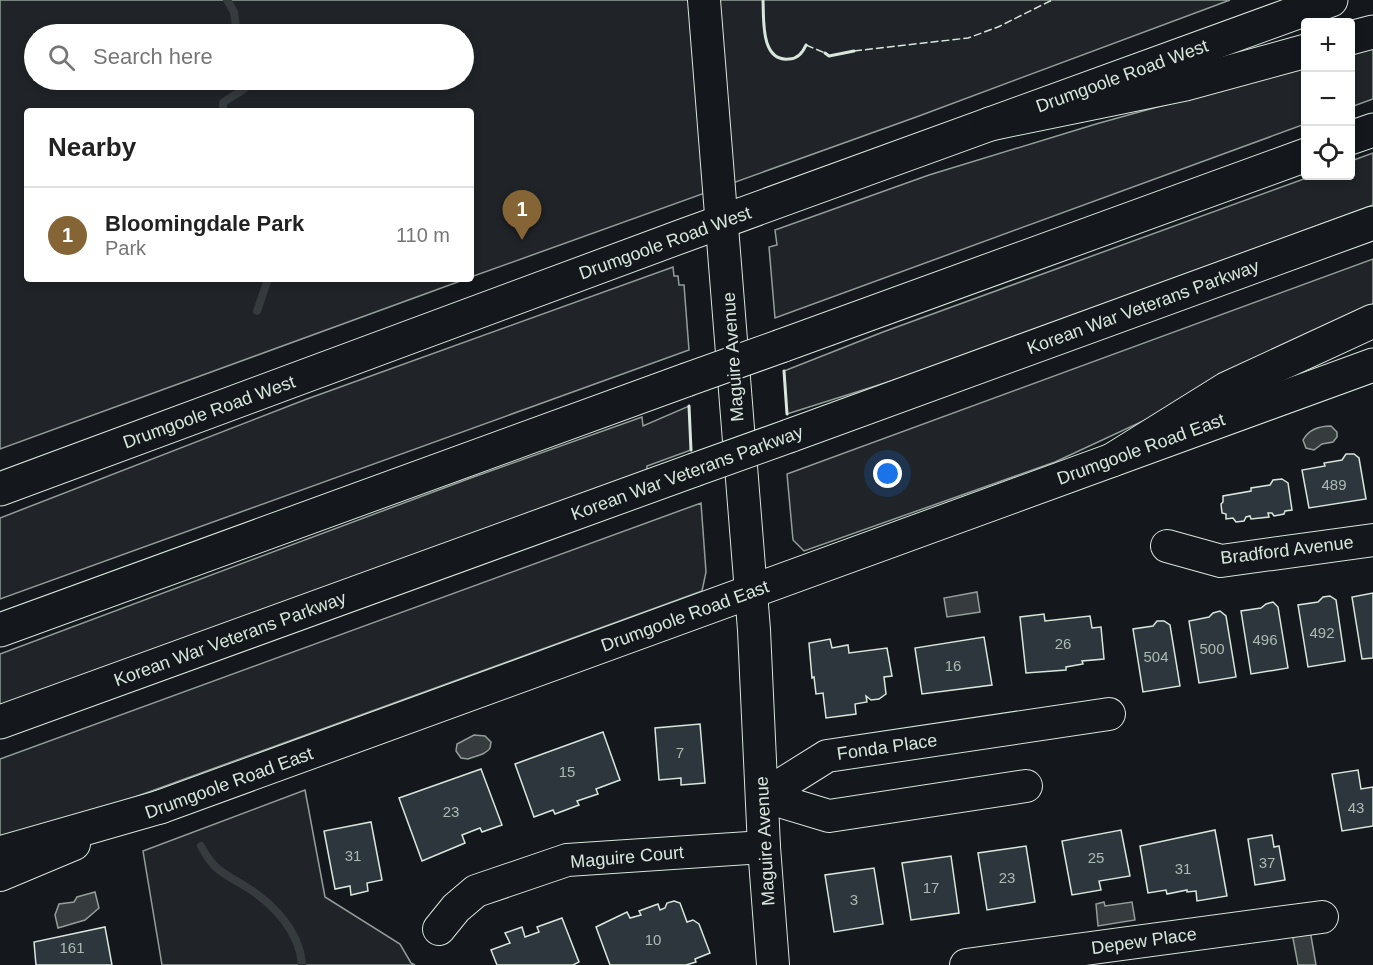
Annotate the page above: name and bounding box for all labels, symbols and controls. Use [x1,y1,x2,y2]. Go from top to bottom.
map controls [1301,18,1355,180]
button: + [1301,18,1355,72]
search box [24,24,474,90]
street label: Drumgoole Road West [1033,36,1211,116]
icon: search [45,41,78,74]
text: Search here [93,44,213,69]
button: − [1301,72,1355,126]
button: locate [1301,126,1355,180]
text: Nearby [48,132,136,162]
pin: 1 [502,190,542,240]
street label: Drumgoole Road West [576,203,754,283]
text: Bloomingdale Park [105,211,304,236]
text: 1 [62,224,73,246]
text: 110 m [396,224,450,246]
text: Park [105,237,146,259]
street label: Korean War Veterans Parkway [1024,256,1262,358]
street label: Maguire Avenue [718,292,748,422]
street label: Drumgoole Road West [120,372,298,452]
street label: Drumgoole Road East [1054,409,1228,489]
street label: Korean War Veterans Parkway [568,422,806,524]
your location [873,459,902,488]
house number: 489 [1321,476,1347,493]
street label: Bradford Avenue [1219,532,1355,568]
street label: Drumgoole Road East [598,576,772,656]
street label: Korean War Veterans Parkway [111,588,349,690]
house number: 492 [1309,624,1335,641]
house number: 496 [1252,631,1278,648]
house number: 26 [1055,635,1071,652]
house number: 500 [1199,640,1225,657]
house number: 504 [1143,648,1169,665]
house number: 16 [945,657,961,674]
street label: Fonda Place [836,730,938,764]
street label: Drumgoole Road East [142,743,316,823]
house number: 7 [676,744,684,761]
house number: 15 [559,763,575,780]
street label: Maguire Avenue [752,776,778,906]
house number: 43 [1348,799,1364,816]
house number: 23 [443,803,459,820]
street label: Maguire Court [569,842,685,872]
house number: 31 [345,847,361,864]
house number: 25 [1088,849,1104,866]
house number: 37 [1259,854,1275,871]
house number: 31 [1175,860,1191,877]
house number: 23 [999,869,1015,886]
house number: 17 [923,879,939,896]
house number: 3 [850,891,858,908]
street label: Depew Place [1090,924,1198,958]
house number: 10 [645,931,661,948]
house number: 161 [59,939,85,956]

